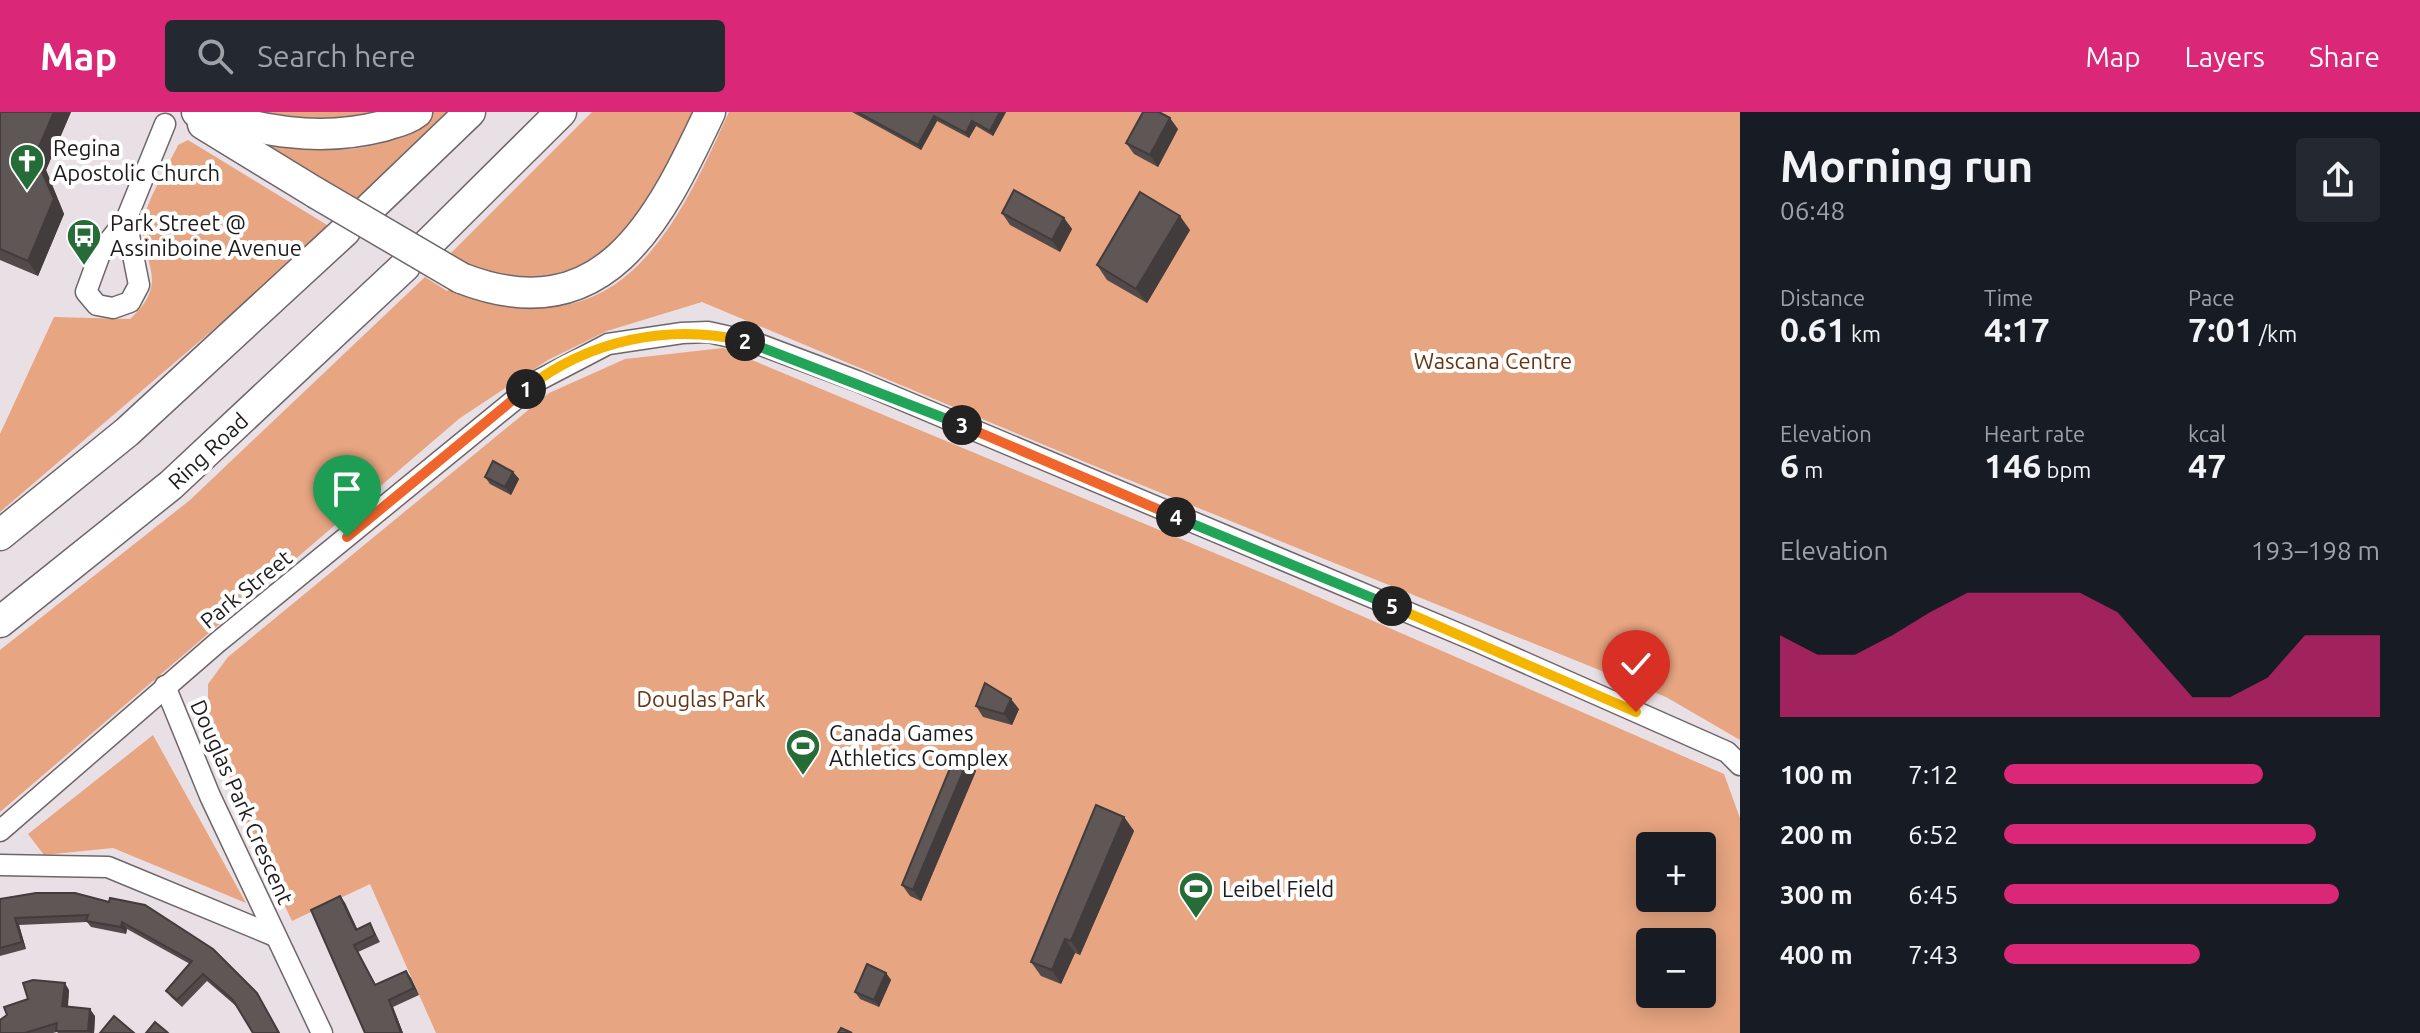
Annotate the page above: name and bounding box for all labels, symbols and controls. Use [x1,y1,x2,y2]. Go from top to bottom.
search box [165,20,725,92]
icon: search [193,34,237,78]
text: Map [40,35,117,77]
text: Search here [257,39,416,73]
text: Map [2085,41,2141,72]
text: Layers [2185,41,2265,72]
text: Share [2309,41,2380,72]
place label: Regina Apostolic Church [53,135,220,185]
button: share [2296,138,2380,222]
text: Morning run [1780,141,2033,190]
church icon: Regina Apostolic Church [8,142,46,192]
text: 06:48 [1780,196,1845,225]
place label: Park Street @ Assiniboine Avenue [110,210,302,260]
bus stop icon: Park Street @ Assiniboine Avenue [65,217,103,267]
text: Distance [1780,285,1865,310]
text: Time [1984,285,2033,310]
text: Pace [2188,285,2235,310]
text: 0.61 [1780,310,1846,348]
text: 4:17 [1984,310,2050,348]
text: 7:01 [2188,310,2254,348]
pin: 2 [725,321,765,361]
text: km [1846,321,1881,346]
text: /km [2254,321,2297,346]
text: 2 [739,328,751,353]
park label: Wascana Centre [1414,348,1572,373]
pin: 1 [506,369,546,409]
text: 1 [520,376,532,401]
pin: 3 [942,405,982,445]
street label: Ring Road [163,407,253,494]
text: 3 [956,412,968,437]
text: Elevation [1780,421,1872,446]
text: Heart rate [1984,421,2085,446]
text: kcal [2188,421,2226,446]
text: 6 [1780,446,1799,484]
text: 146 [1984,446,2042,484]
text: 47 [2188,446,2226,484]
pin [313,455,381,537]
text: m [1799,457,1823,482]
text: bpm [2042,457,2091,482]
icon: arrive [325,467,369,511]
pin: 4 [1156,497,1196,537]
text: 4 [1170,504,1182,529]
text: Elevation [1780,536,1888,565]
text: 193–198 m [2251,536,2380,565]
street label: Park Street [195,544,297,633]
pin: 5 [1372,586,1412,626]
text: 5 [1386,593,1398,618]
pin [1602,630,1670,712]
icon: check [1614,642,1658,686]
park label: Douglas Park [636,686,766,711]
street label: Douglas Park Crescent [186,696,299,908]
place label: Canada Games Athletics Complex [829,720,1008,770]
sports icon: Canada Games Athletics Complex [784,727,822,777]
text: 100 m [1780,760,1853,789]
text: 7:12 [1908,760,1958,789]
text: 200 m [1780,820,1853,849]
text: 6:52 [1908,820,1958,849]
map controls [1636,832,1716,1008]
button: + [1636,832,1716,912]
sports icon: Leibel Field [1177,870,1215,920]
place label: Leibel Field [1222,876,1334,901]
text: 300 m [1780,880,1853,909]
text: 6:45 [1908,880,1958,909]
button: − [1636,928,1716,1008]
text: 400 m [1780,940,1853,969]
text: 7:43 [1908,940,1958,969]

